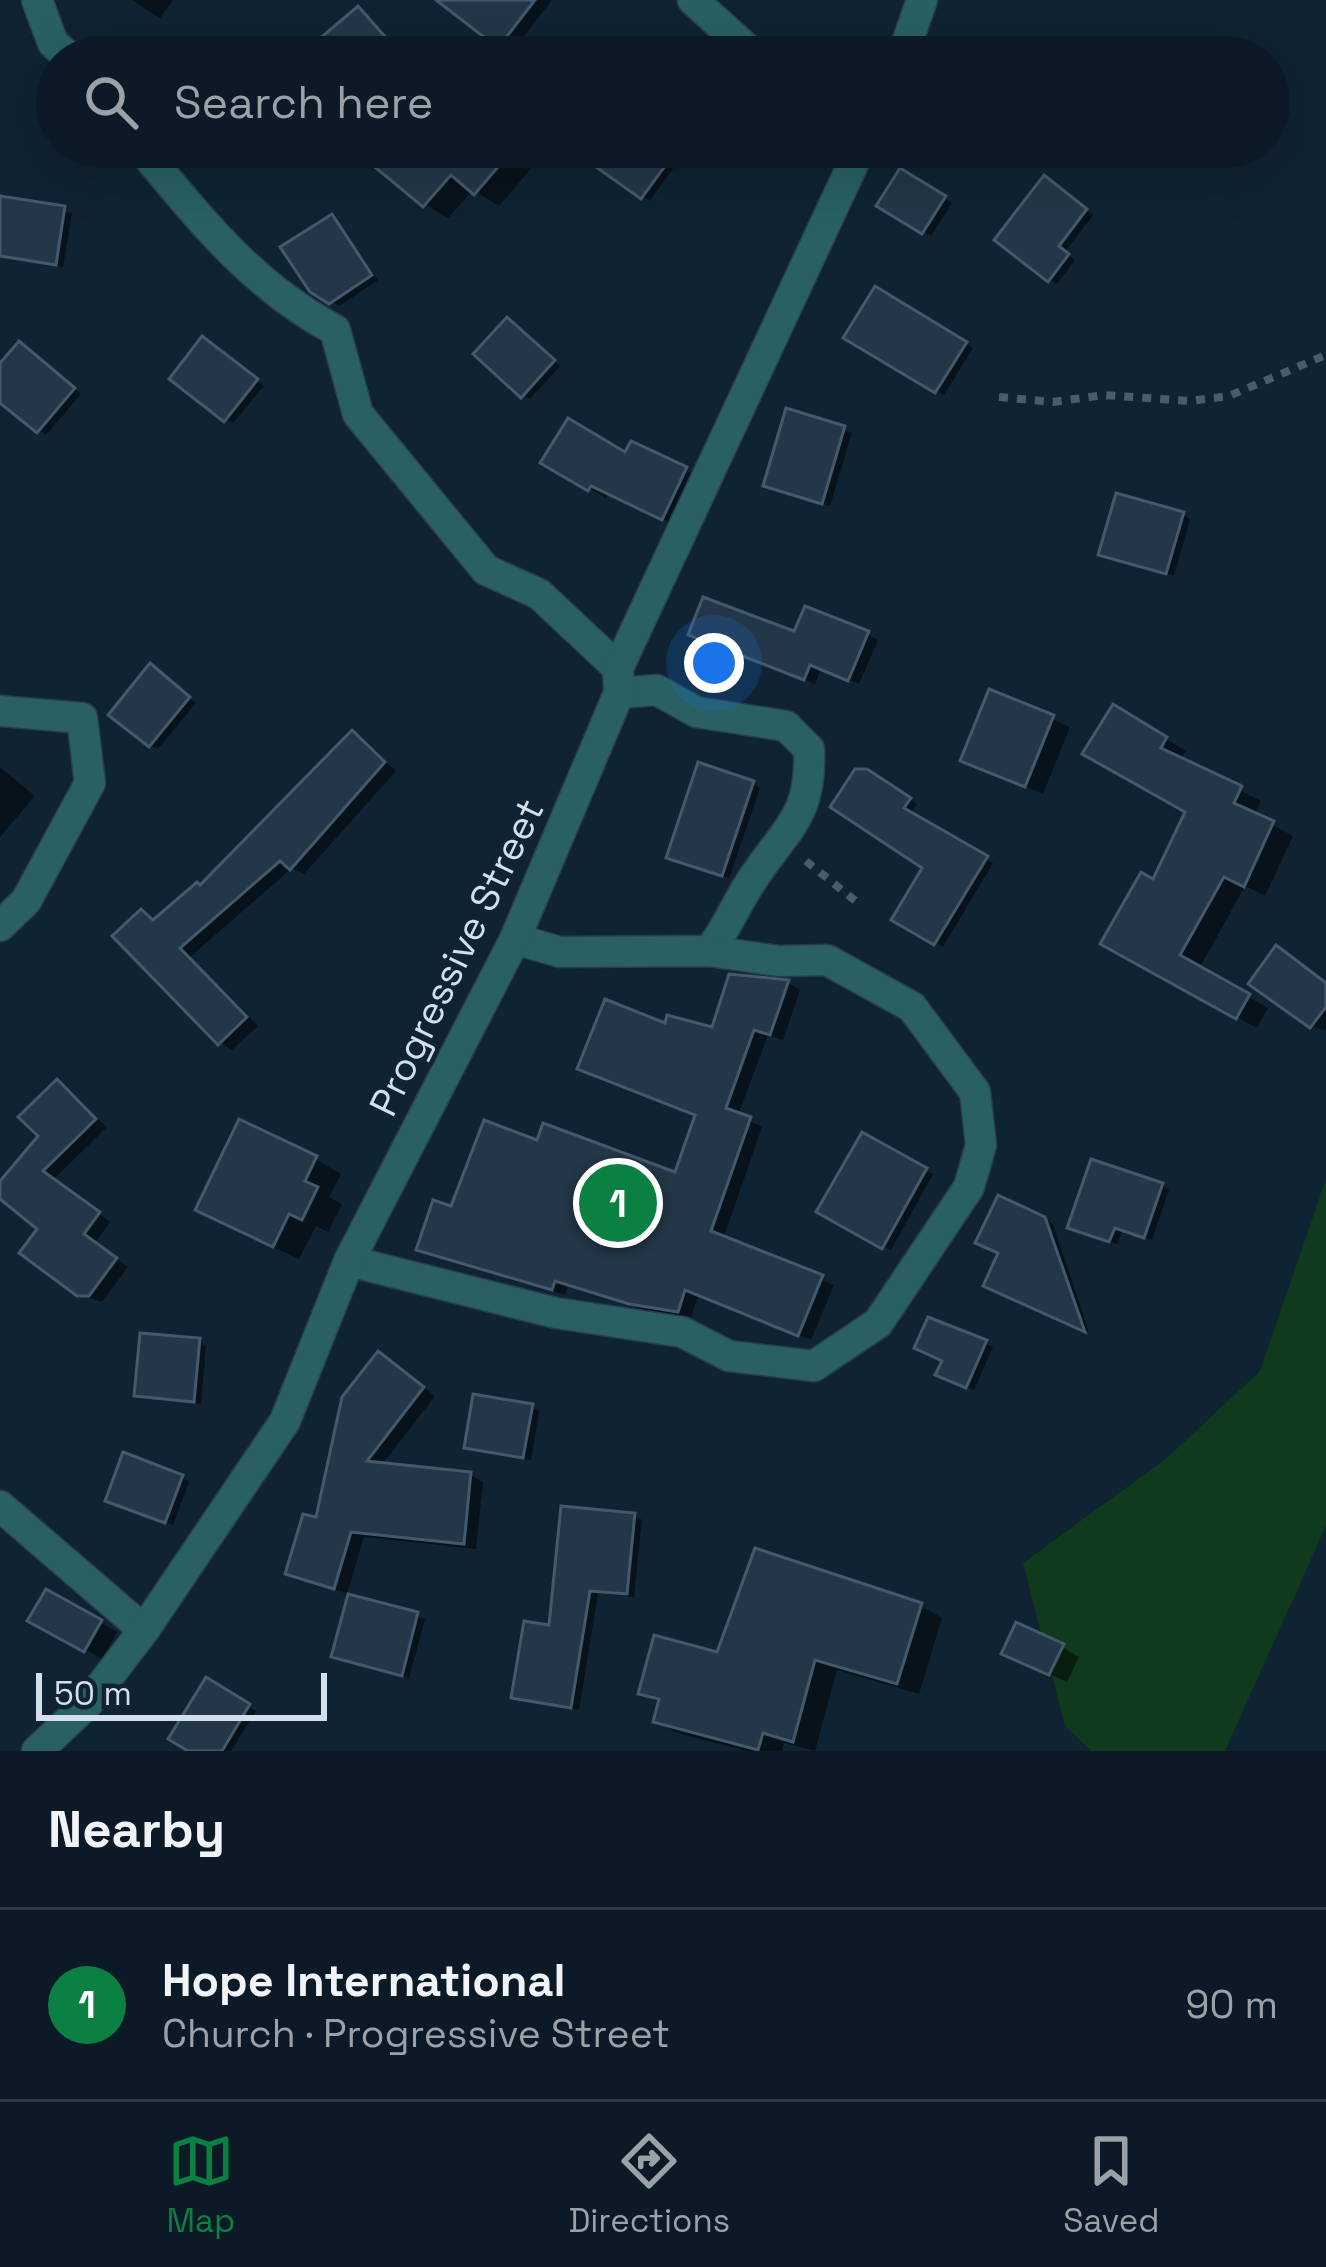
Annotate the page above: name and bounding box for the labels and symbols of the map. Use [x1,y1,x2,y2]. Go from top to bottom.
your location [684,633,744,693]
street label: Progressive Street [358,791,554,1124]
pin: 1 [579,1158,657,1248]
scale bar [36,1667,327,1720]

